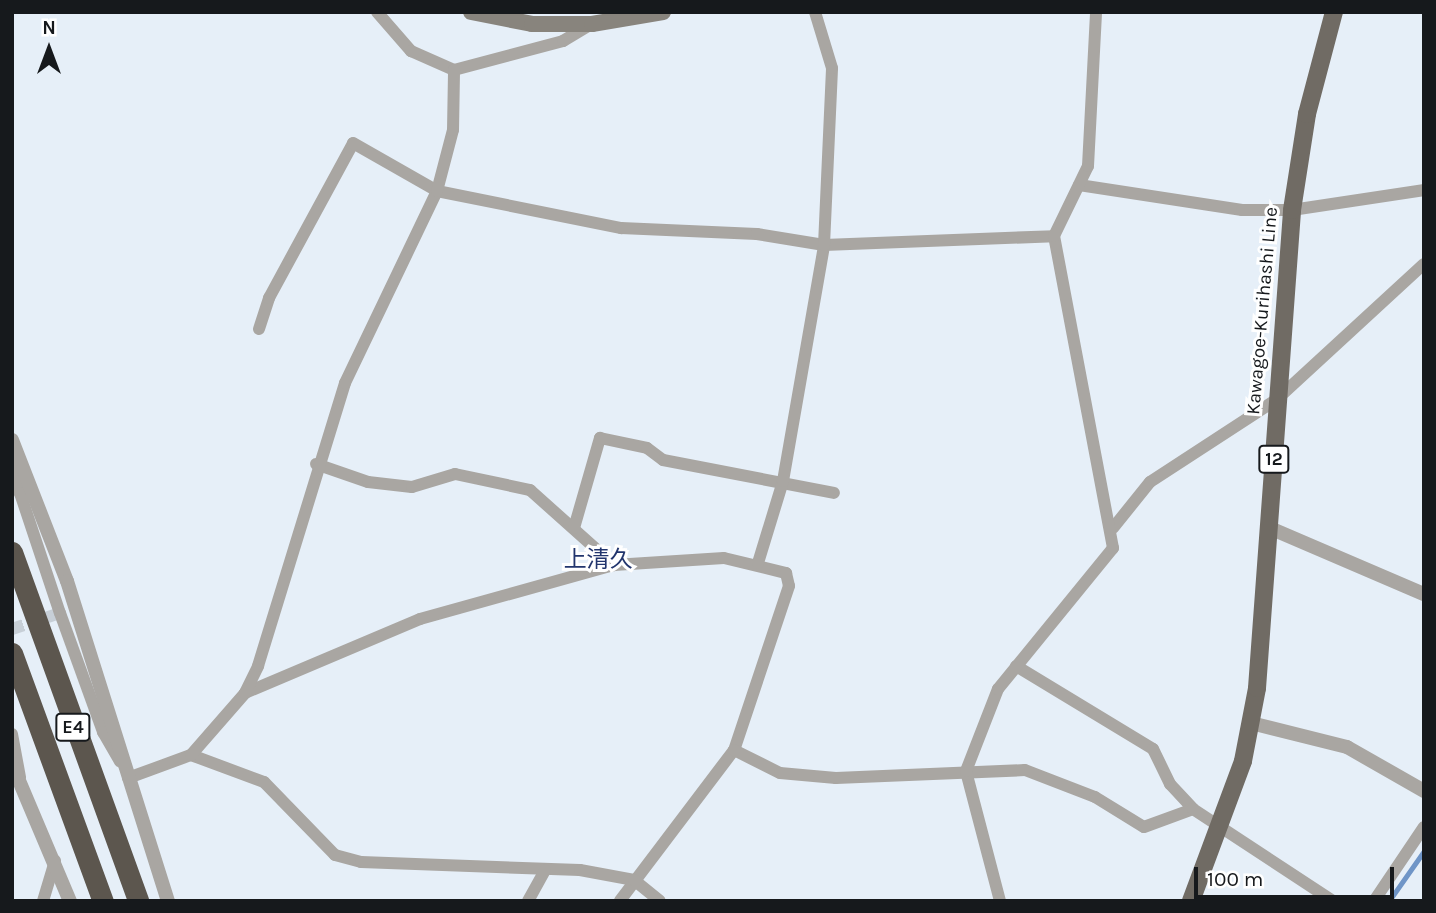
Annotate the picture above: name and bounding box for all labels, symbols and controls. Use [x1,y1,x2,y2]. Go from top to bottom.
north arrow [14,14,84,84]
text: N [42,17,56,39]
street label: Kawagoe-Kurihashi Line [1243,206,1283,416]
road number: 12 [1258,444,1290,474]
district label: 上清久 [564,546,632,574]
road number: E4 [54,712,92,742]
scale bar [1198,853,1398,897]
text: 100 m [1207,867,1264,891]

